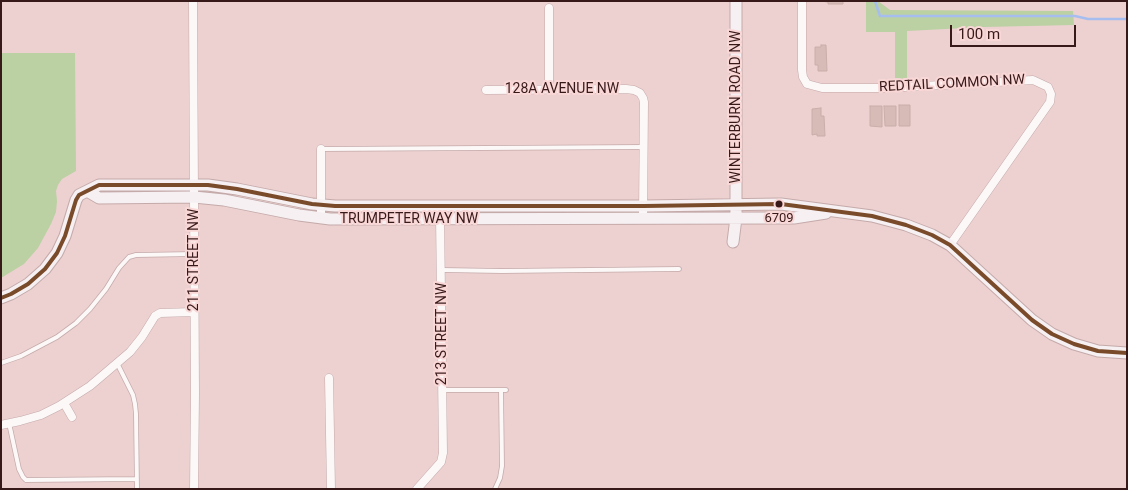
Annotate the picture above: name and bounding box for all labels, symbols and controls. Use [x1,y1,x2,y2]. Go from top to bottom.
scale bar [953,15,1079,47]
text: 100 m [958,25,1000,43]
street label: WINTERBURN ROAD NW [728,30,744,184]
street label: REDTAIL COMMON NW [879,72,1025,96]
street label: 128A AVENUE NW [505,81,619,97]
marker: 6709 [774,199,784,209]
street label: 211 STREET NW [186,209,202,311]
street label: TRUMPETER WAY NW [340,211,478,227]
place label: 6709 [764,211,794,227]
street label: 213 STREET NW [434,283,450,385]

